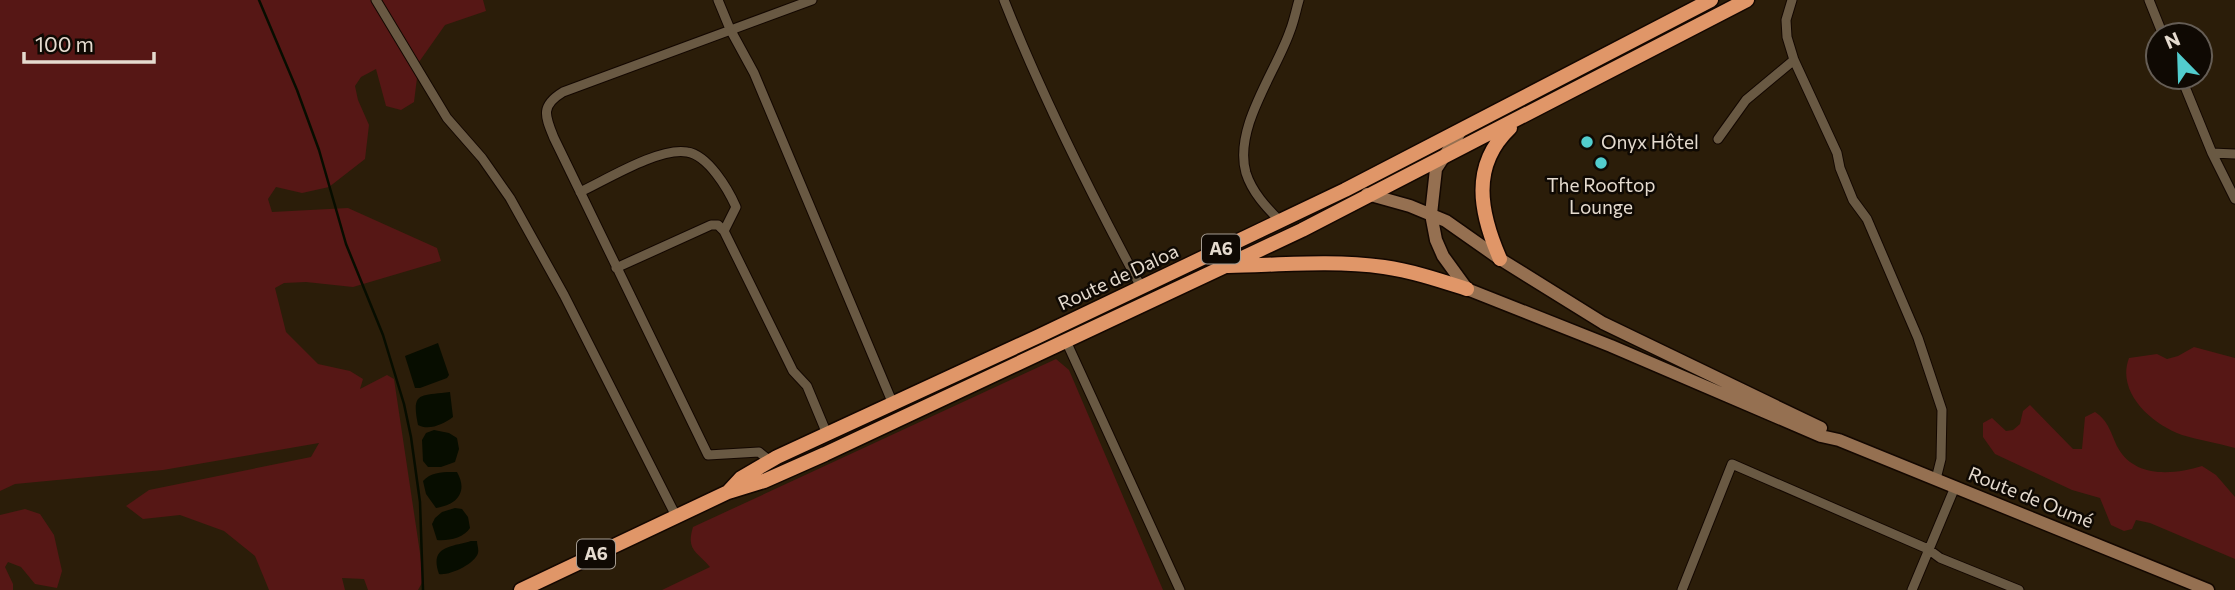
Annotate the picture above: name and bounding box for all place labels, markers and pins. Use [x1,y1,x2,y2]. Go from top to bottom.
place label: Onyx Hôtel [1601,130,1699,153]
marker: Onyx Hôtel [1579,134,1595,150]
marker: The Rooftop Lounge [1593,155,1609,171]
place label: The Rooftop Lounge [1546,173,1656,218]

